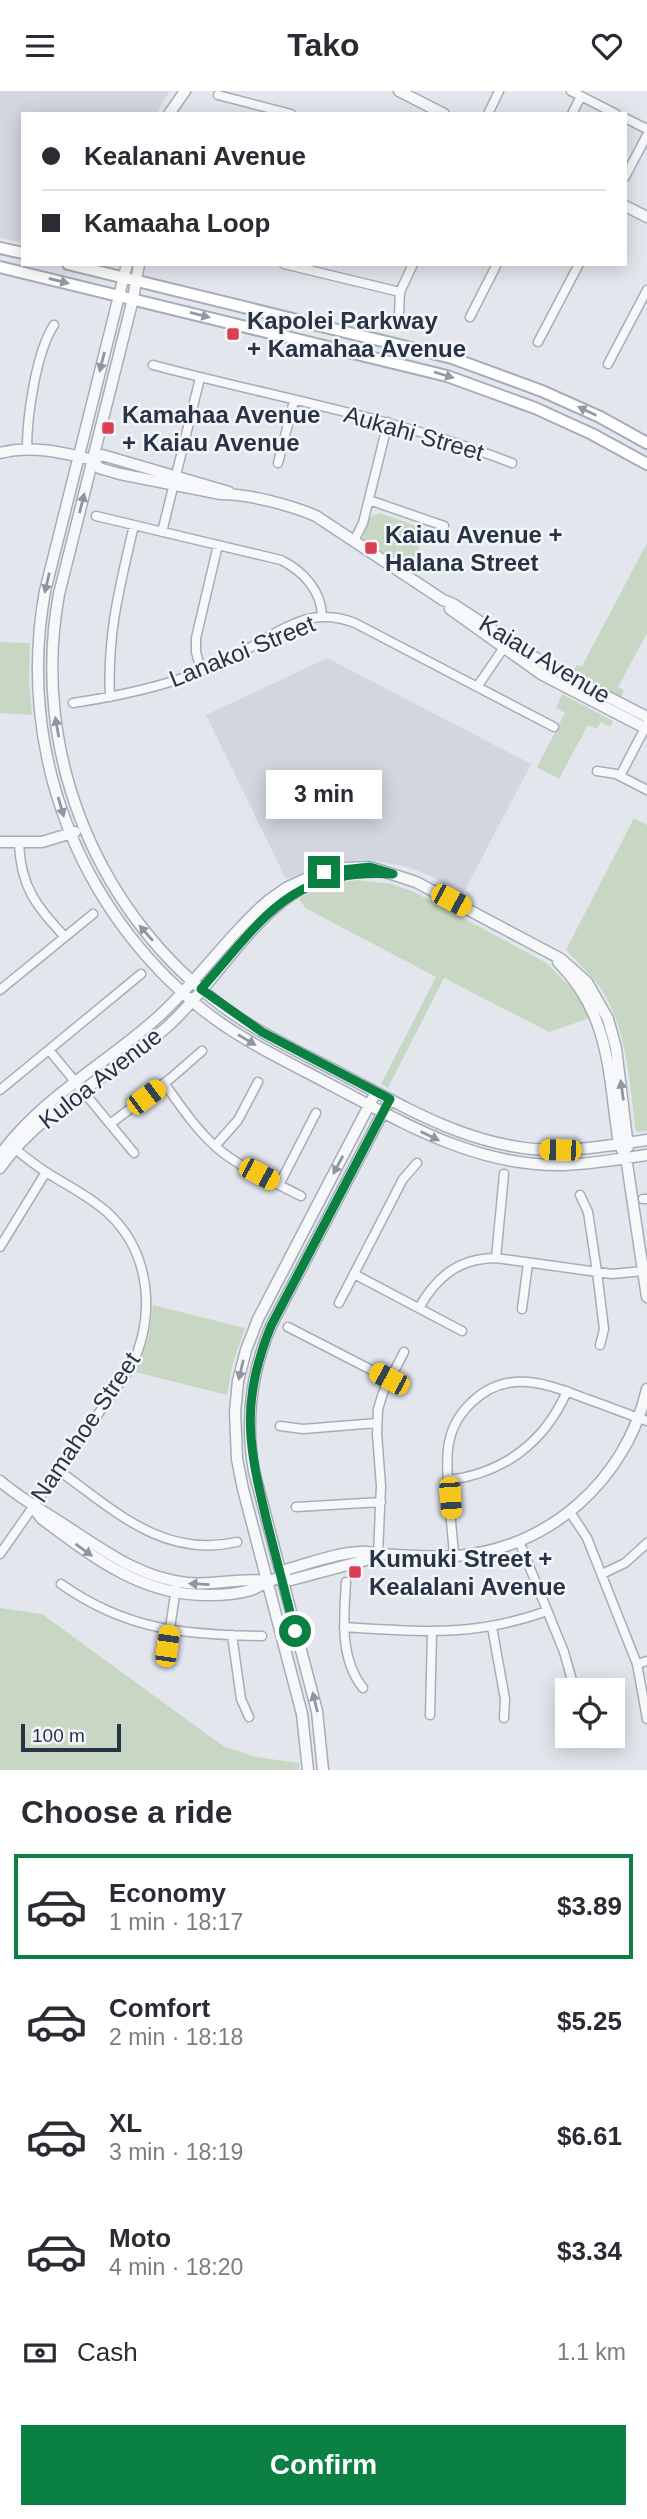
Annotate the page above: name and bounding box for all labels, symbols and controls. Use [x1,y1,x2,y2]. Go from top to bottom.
icon: menu [21,27,59,65]
text: Tako [287,27,360,63]
icon: heart [588,27,626,65]
text: Kealanani Avenue [84,141,306,171]
text: Kamaaha Loop [84,208,270,238]
one-way arrow [48,276,70,287]
place label: Kapolei Parkway + Kamahaa Avenue [247,307,466,362]
one-way arrow [189,310,211,321]
marker: Kapolei Parkway + Kamahaa Avenue [225,326,241,342]
one-way arrow [96,351,107,373]
one-way arrow [434,371,455,381]
street label: Aukahi Street [341,400,487,466]
place label: Kamahaa Avenue + Kaiau Avenue [122,401,320,456]
one-way arrow [577,405,597,417]
marker: Kamahaa Avenue + Kaiau Avenue [100,420,116,436]
one-way arrow [77,492,88,514]
place label: Kaiau Avenue + Halana Street [385,521,563,576]
marker: Kaiau Avenue + Halana Street [363,540,379,556]
one-way arrow [42,572,53,594]
street label: Lanakoi Street [165,609,319,693]
street label: Kaiau Avenue [475,609,615,709]
one-way arrow [51,716,62,738]
callout: 3 min [266,771,382,819]
text: 3 min [294,781,354,807]
one-way arrow [56,797,66,818]
route end [308,856,340,888]
car [428,881,475,919]
one-way arrow [139,924,154,941]
street label: Kuloa Avenue [33,1022,167,1134]
one-way arrow [238,1034,257,1047]
car [123,1076,170,1118]
one-way arrow [616,1079,627,1101]
one-way arrow [420,1130,440,1142]
car [539,1139,582,1161]
car [236,1155,283,1193]
one-way arrow [332,1155,344,1175]
street label: Namahoe Street [25,1347,145,1507]
one-way arrow [235,1359,246,1381]
car [366,1360,413,1398]
car [439,1476,462,1520]
one-way arrow [75,1543,93,1557]
place label: Kumuki Street + Kealalani Avenue [369,1545,566,1600]
marker: Kumuki Street + Kealalani Avenue [347,1564,363,1580]
one-way arrow [188,1578,210,1589]
route start [279,1615,311,1647]
car [154,1624,181,1668]
map controls [555,1678,625,1748]
button: locate [555,1678,625,1748]
one-way arrow [309,1691,320,1713]
scale bar [21,1721,121,1753]
text: 100 m [32,1725,85,1746]
text: Choose a ride [21,1794,233,1830]
icon: car [25,1875,88,1938]
text: Economy [109,1878,226,1908]
text: $3.89 [557,1891,622,1921]
text: 1 min · 18:17 [109,1909,243,1935]
icon: car [25,1990,88,2053]
text: Comfort [109,1993,210,2023]
text: $5.25 [557,2006,622,2036]
text: 2 min · 18:18 [109,2024,243,2050]
icon: car [25,2105,88,2168]
text: XL [109,2108,142,2138]
text: $6.61 [557,2121,622,2151]
text: 3 min · 18:19 [109,2139,243,2165]
icon: car [25,2220,88,2283]
text: Moto [109,2223,171,2253]
text: $3.34 [557,2236,622,2266]
text: 4 min · 18:20 [109,2254,243,2280]
icon: cash [21,2334,59,2372]
text: Cash [77,2337,138,2367]
text: 1.1 km [557,2339,626,2365]
button: Confirm [21,2425,626,2505]

